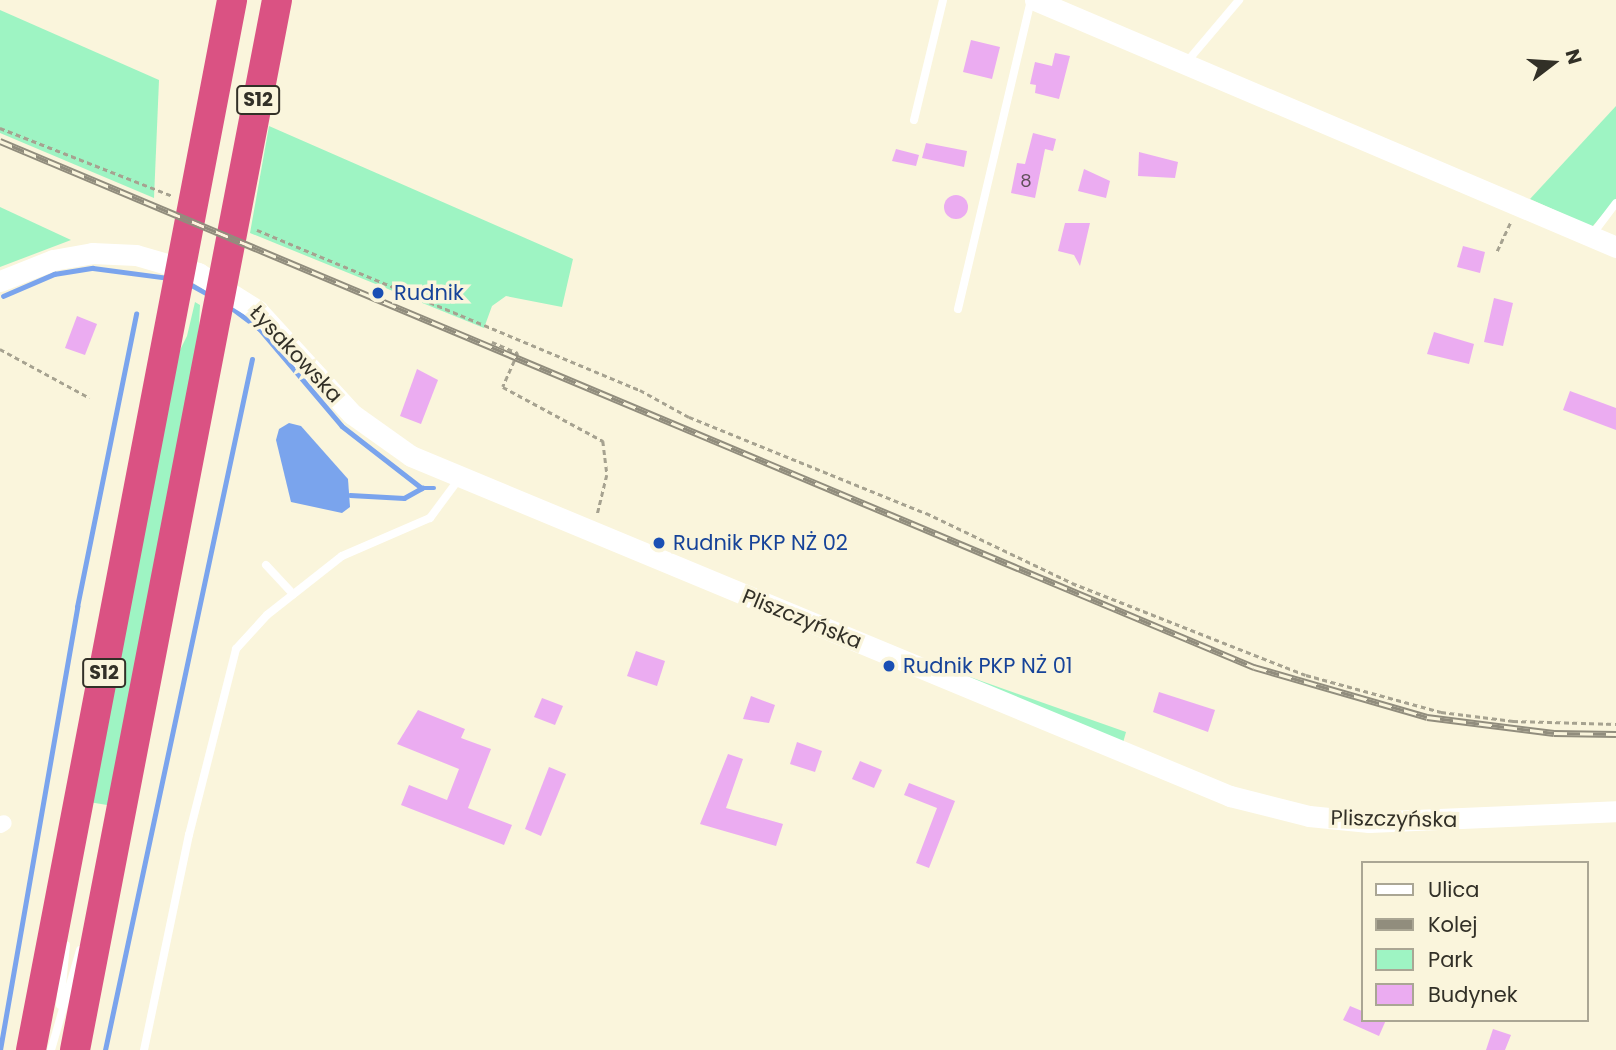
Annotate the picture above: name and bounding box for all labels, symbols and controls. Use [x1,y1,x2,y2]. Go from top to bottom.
north arrow [1518,28,1588,98]
text: N [1559,46,1589,67]
road number: S12 [235,85,281,116]
house number: 8 [1020,170,1032,192]
place label: Rudnik [394,280,464,306]
marker: Rudnik [368,283,388,303]
street label: Łysakowska [245,300,347,408]
place label: Rudnik PKP NŻ 02 [673,530,848,556]
marker: Rudnik PKP NŻ 02 [651,535,667,551]
street label: Pliszczyńska [739,584,865,654]
place label: Rudnik PKP NŻ 01 [903,653,1073,679]
road number: S12 [81,658,127,688]
marker: Rudnik PKP NŻ 01 [881,658,897,674]
street label: Pliszczyńska [1331,805,1457,833]
legend [1360,861,1588,1022]
text: Ulica [1428,875,1479,904]
text: Kolej [1428,910,1477,939]
text: Park [1428,945,1473,974]
text: Budynek [1428,980,1518,1009]

